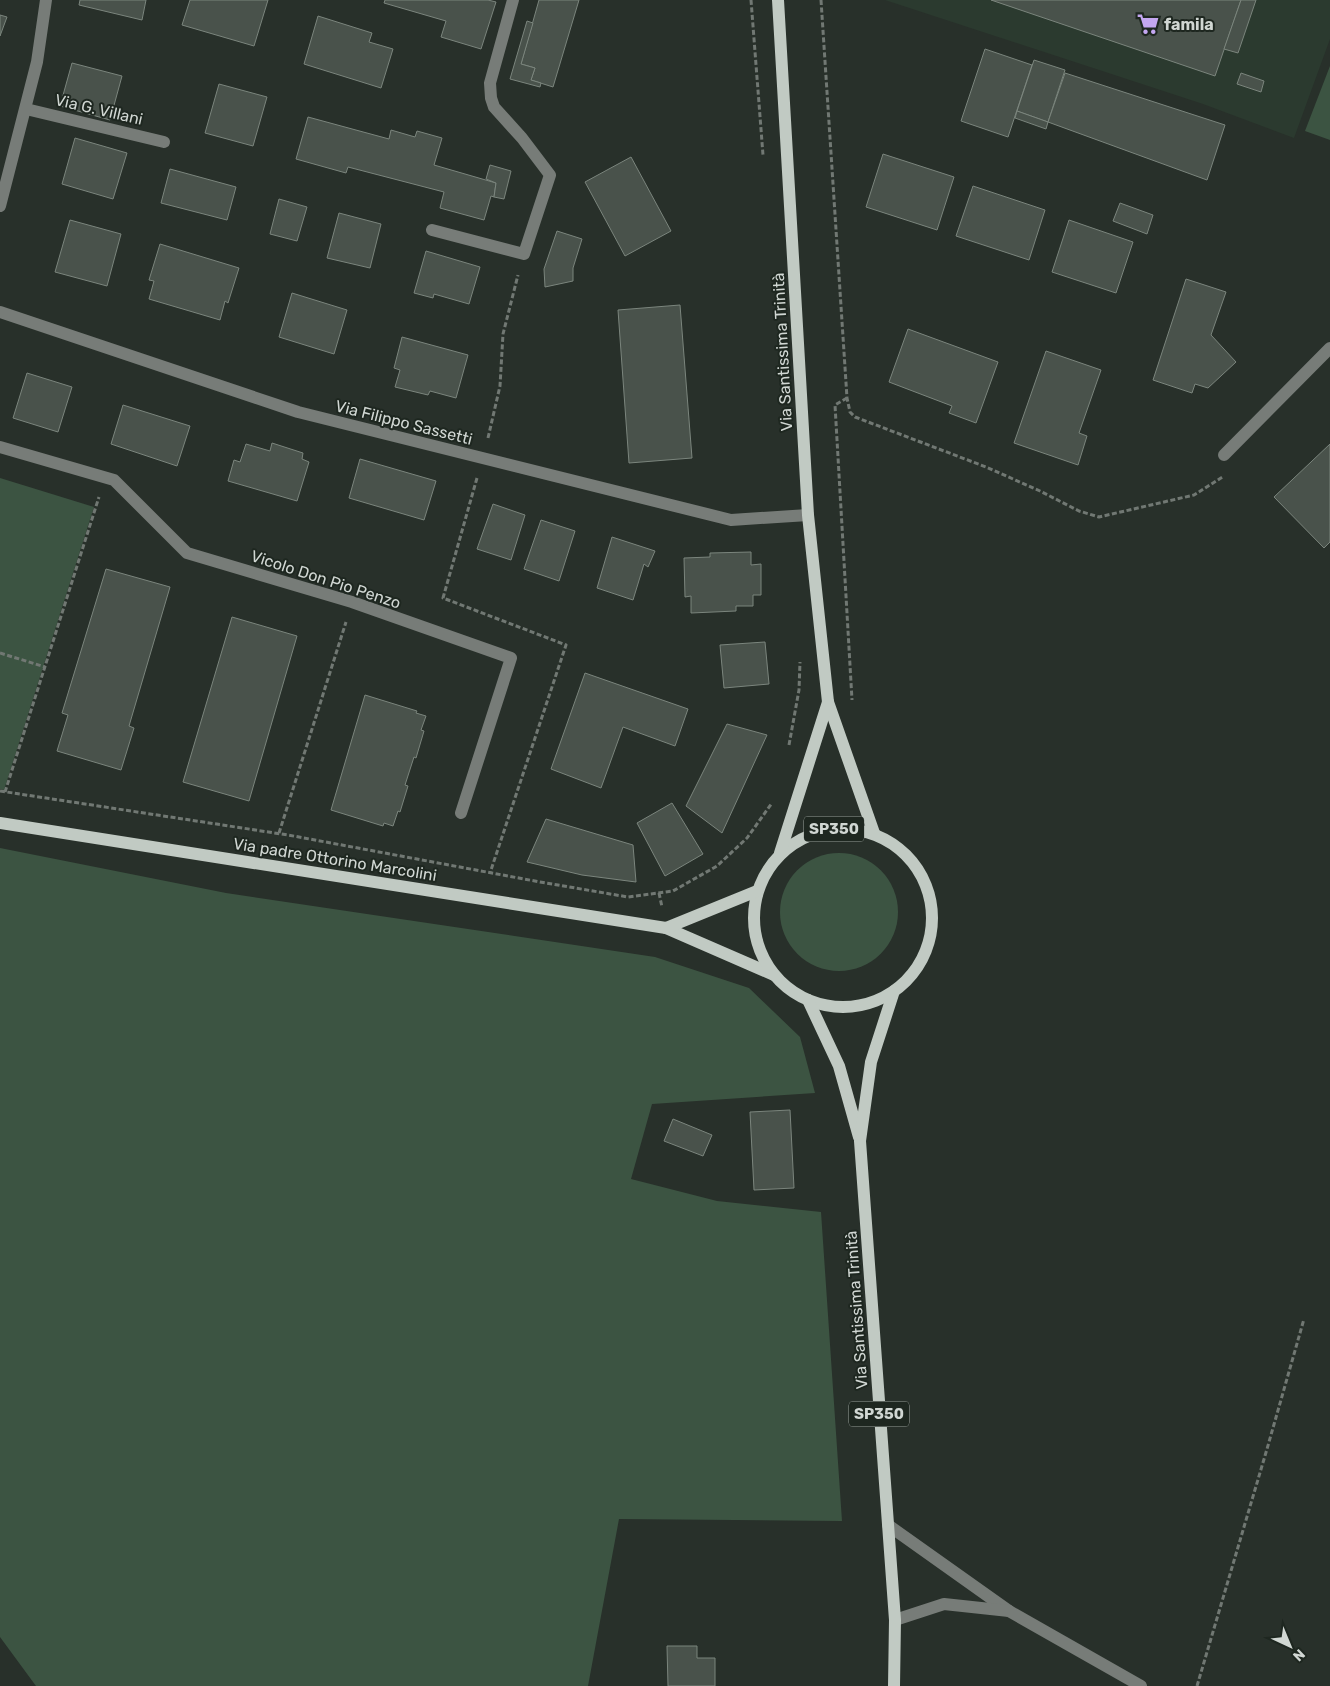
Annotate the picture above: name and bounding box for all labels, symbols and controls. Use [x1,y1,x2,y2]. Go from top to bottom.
supermarket icon: famila [1135,11,1161,37]
place label: famila [1164,15,1214,34]
street label: Via G. Villani [53,90,145,129]
street label: Via Santissima Trinità [769,272,796,432]
street label: Via Filippo Sassetti [333,396,474,449]
street label: Vicolo Don Pio Penzo [249,546,403,613]
road number: SP350 [804,816,864,842]
street label: Via padre Ottorino Marcolini [232,834,438,885]
street label: Via Santissima Trinità [841,1230,872,1390]
road number: SP350 [849,1402,909,1426]
north arrow [1265,1621,1315,1671]
text: N [1289,1645,1308,1665]

